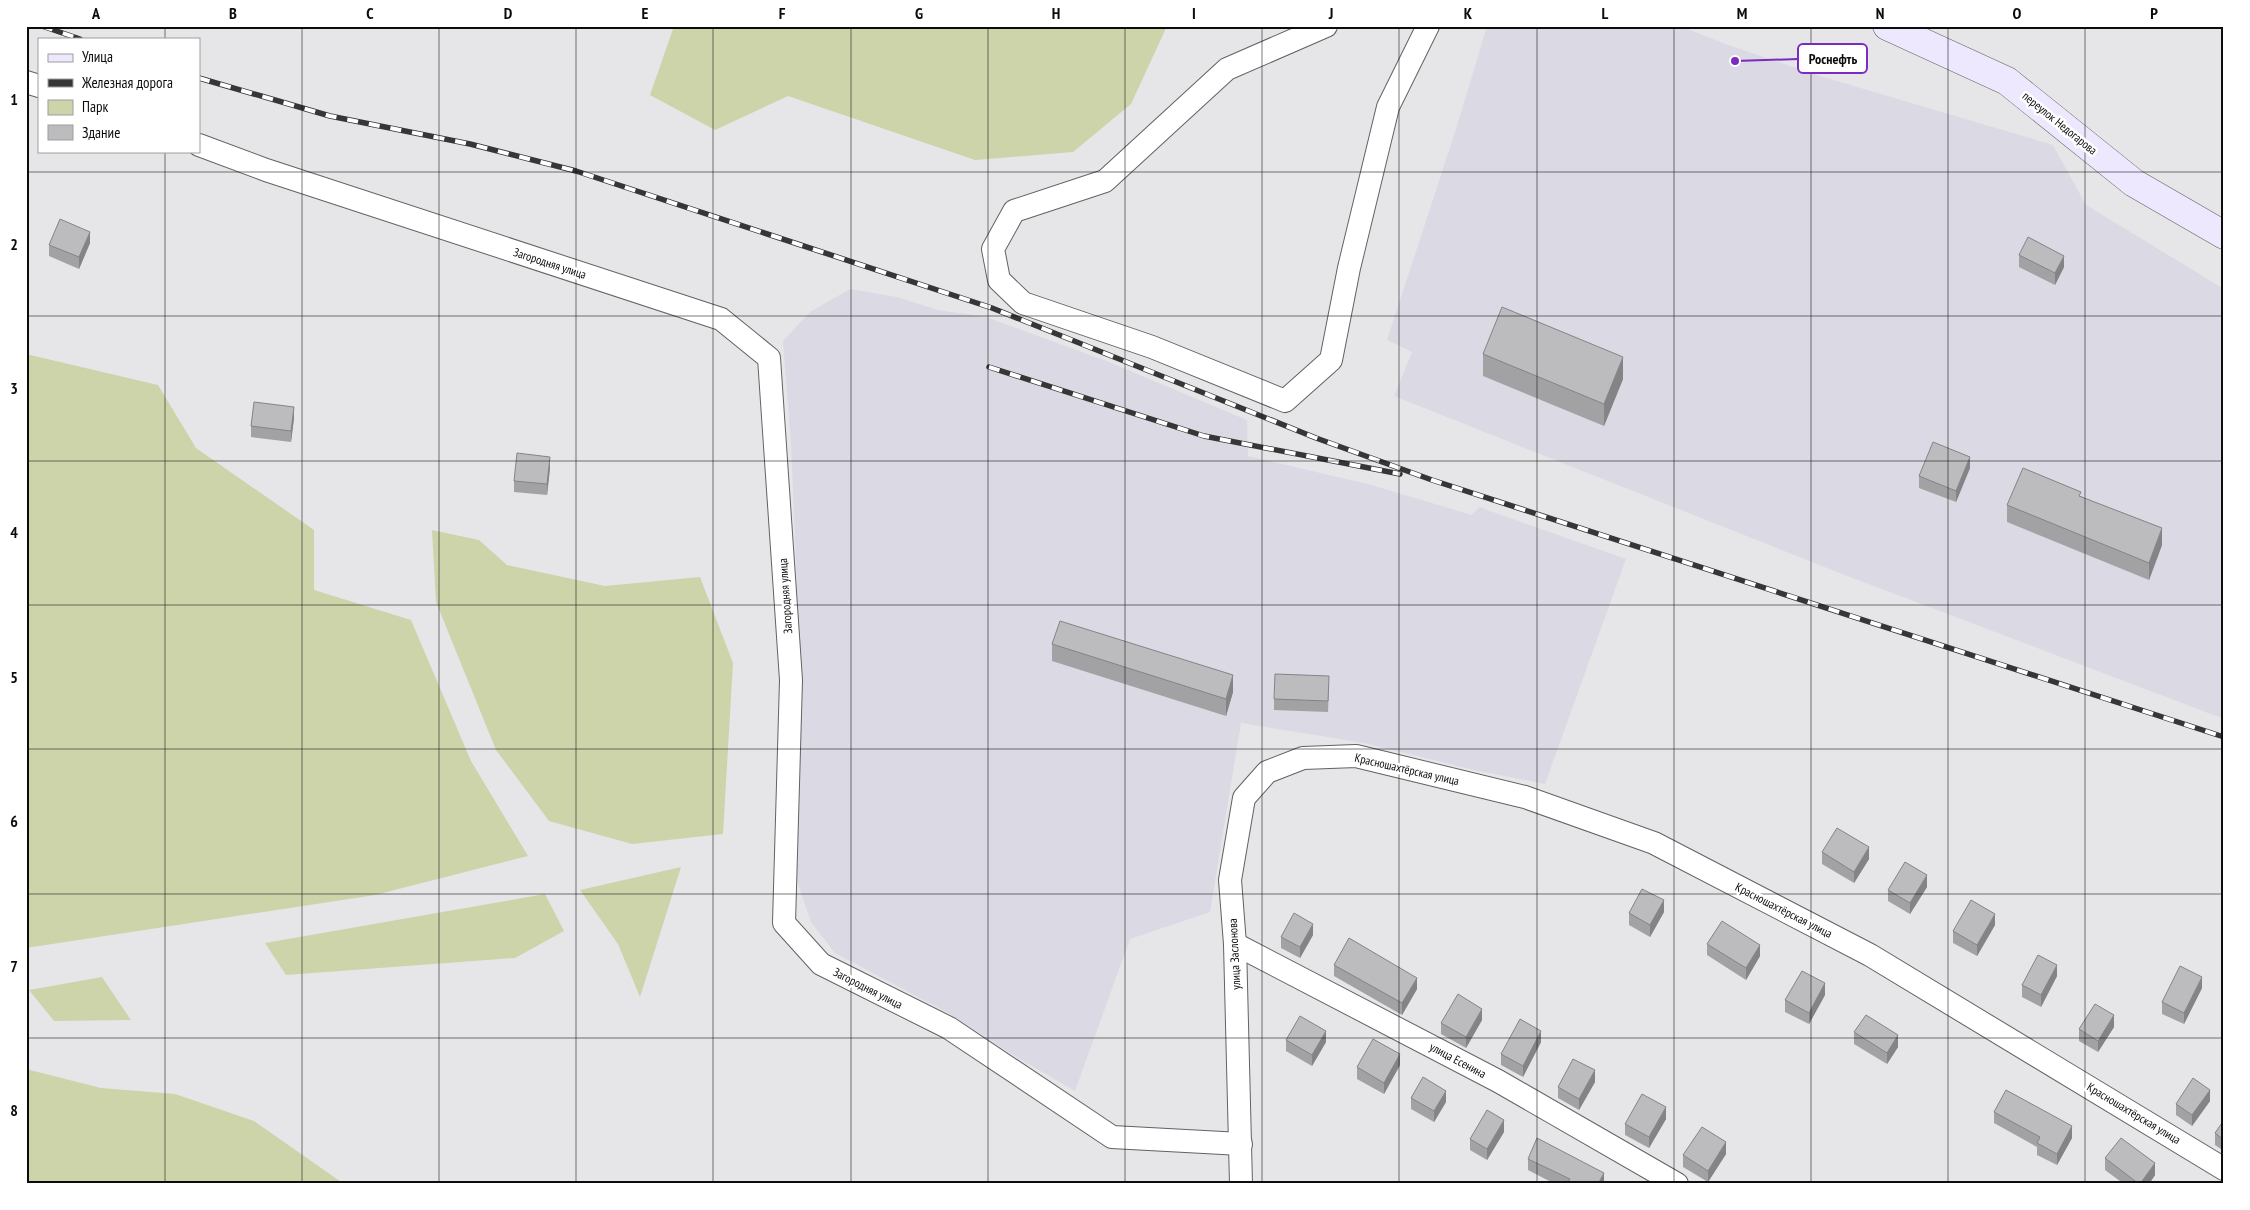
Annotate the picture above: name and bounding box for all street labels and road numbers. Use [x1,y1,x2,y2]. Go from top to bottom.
street label: переулок Недогарова [2020,88,2101,158]
street label: Загородняя улица [512,244,589,282]
street label: Загородняя улица [775,557,795,634]
street label: Красношахтёрская улица [1353,750,1461,788]
street label: Красношахтёрская улица [1733,879,1835,941]
street label: улица Заслонова [1225,918,1243,990]
street label: Загородняя улица [831,964,905,1012]
street label: улица Есенина [1427,1039,1489,1081]
street label: Красношахтёрская улица [2084,1079,2184,1147]

